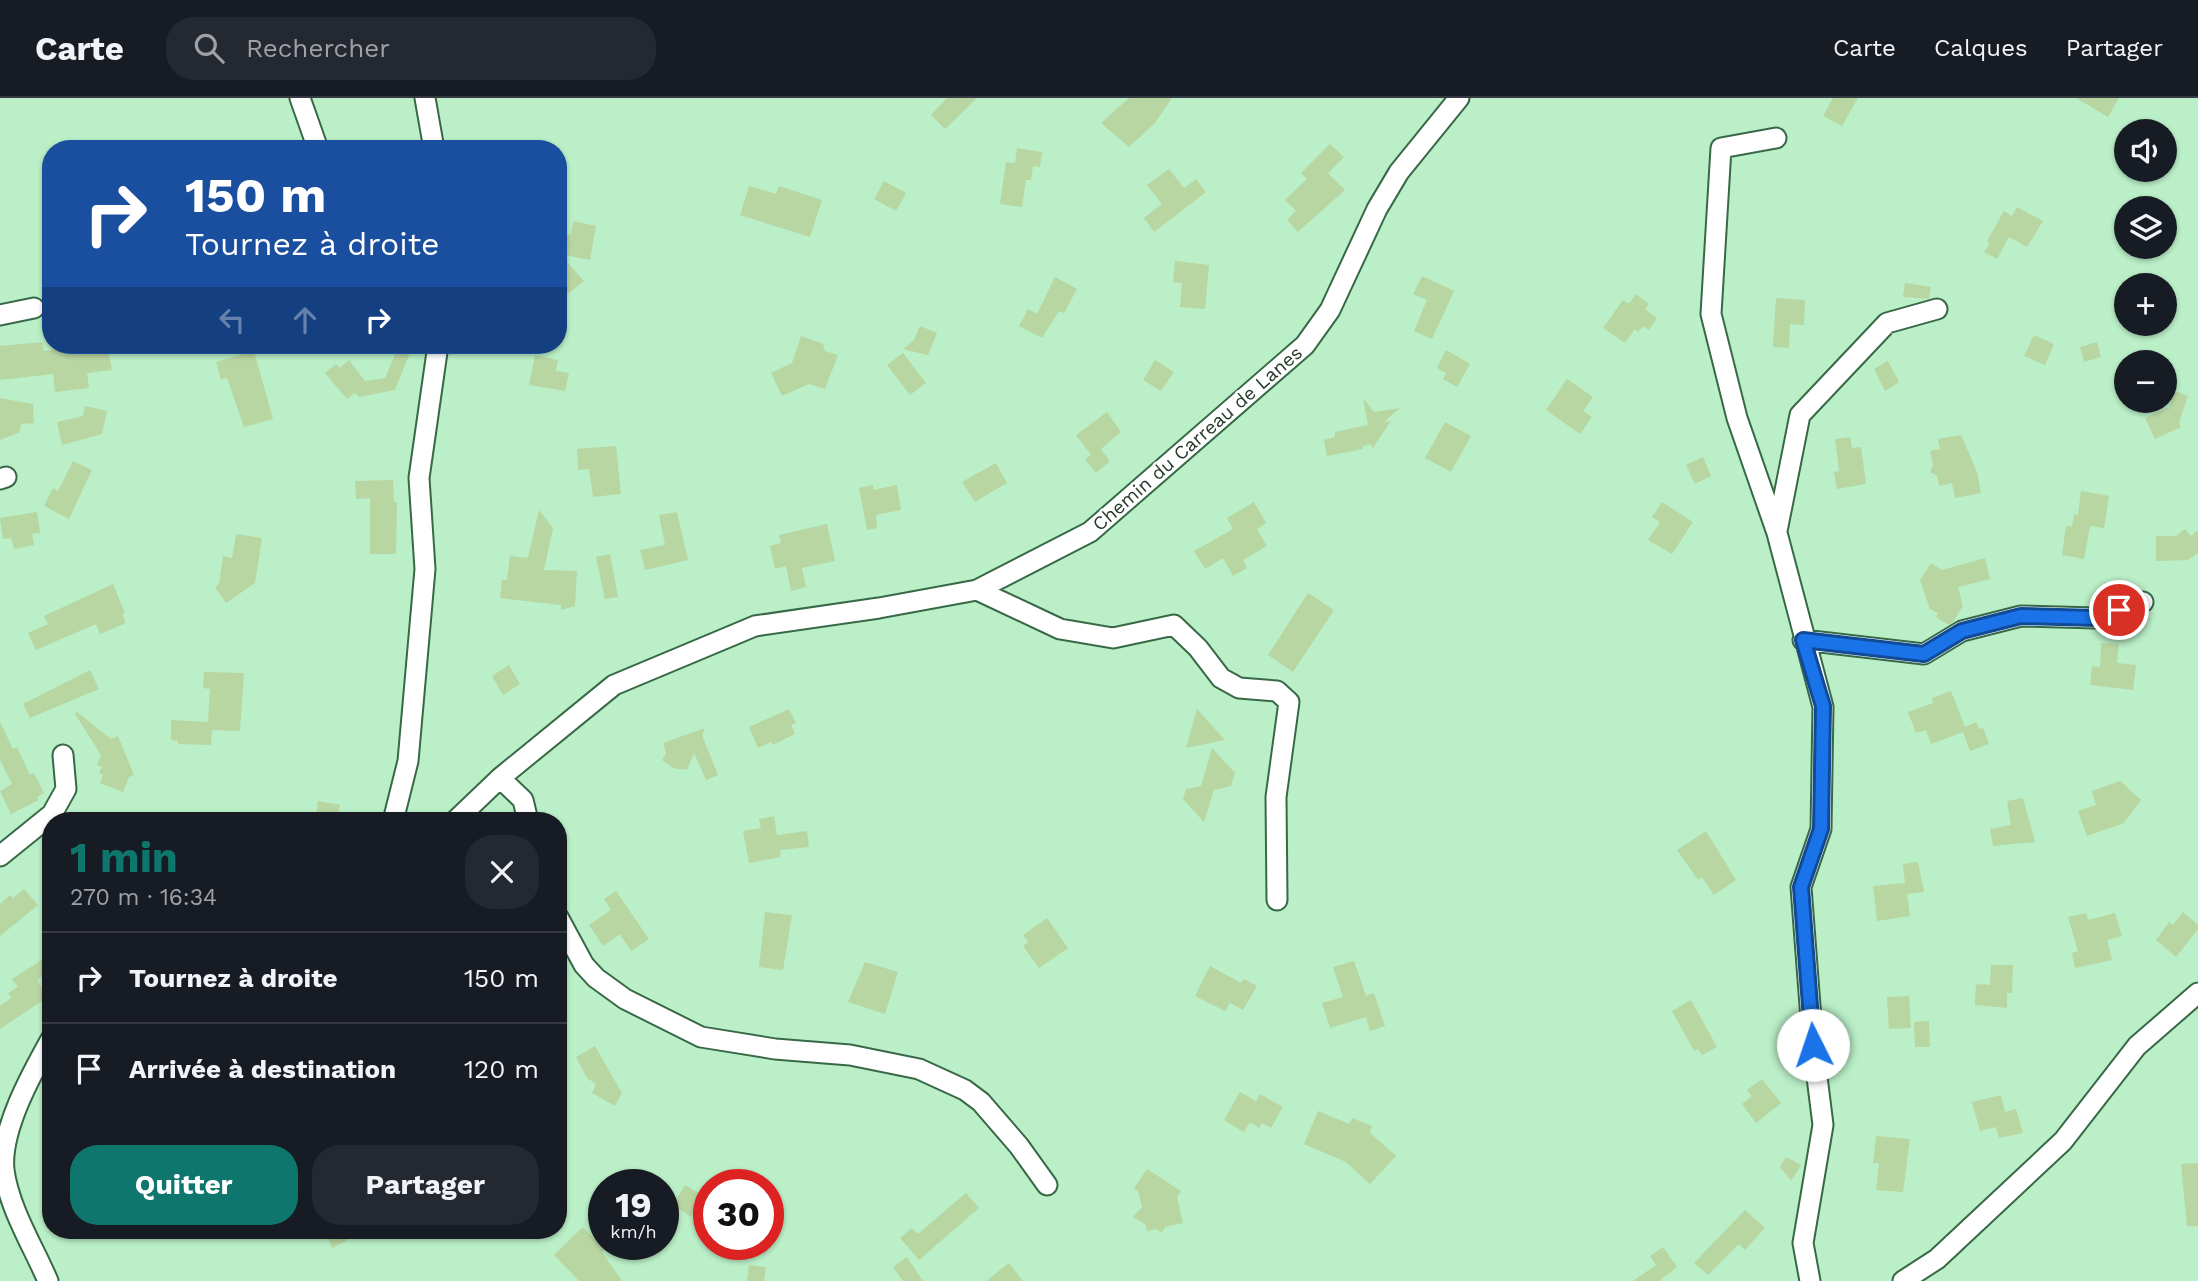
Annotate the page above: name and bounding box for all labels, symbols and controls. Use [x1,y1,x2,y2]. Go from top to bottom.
search box [166,17,656,80]
text: Carte [35,29,124,68]
icon: search [190,29,228,67]
text: Rechercher [246,33,390,63]
text: Carte [1833,34,1896,62]
text: Calques [1934,34,2028,62]
text: Partager [2066,34,2163,62]
map controls [2114,119,2177,413]
button: sound [2114,119,2177,182]
text: 150 m [185,166,326,224]
icon: right [70,168,161,259]
button: layers [2114,196,2177,259]
text: Tournez à droite [185,225,440,263]
button: + [2114,273,2177,336]
icon: left [213,301,251,339]
icon: ahead [286,301,324,339]
icon: right [359,301,397,339]
street label: Chemin du Carreau de Lanes [1088,341,1307,536]
button: − [2114,350,2177,413]
pin [2089,580,2149,640]
icon: arrive [2100,591,2138,629]
text: 1 min [70,833,178,882]
button: close [465,835,539,909]
text: 270 m · 16:34 [70,884,217,911]
icon: right [70,959,108,997]
text: Tournez à droite [129,963,338,993]
text: 150 m [464,963,539,993]
position arrow [1776,1008,1850,1082]
icon: arrive [70,1050,108,1088]
text: Arrivée à destination [129,1054,396,1084]
text: 120 m [464,1054,539,1084]
button: Quitter [70,1145,298,1225]
button: Partager [312,1145,539,1225]
speed limit sign: 30 [693,1169,784,1260]
text: 19 [615,1184,652,1226]
text: km/h [610,1221,657,1242]

